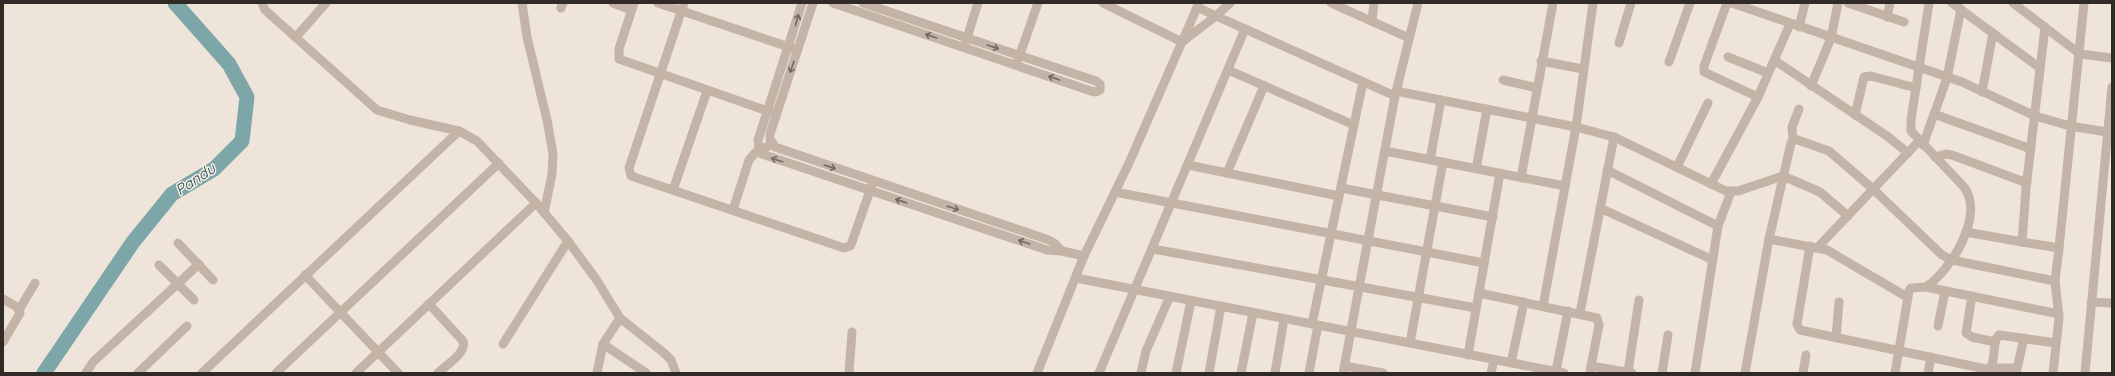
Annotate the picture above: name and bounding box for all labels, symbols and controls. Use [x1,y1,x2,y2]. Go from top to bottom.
one-way arrow [794,14,801,27]
one-way arrow [925,32,937,40]
one-way arrow [986,43,998,51]
one-way arrow [788,60,796,72]
one-way arrow [1048,74,1060,82]
one-way arrow [771,156,784,163]
water label: Pandu [171,158,220,199]
one-way arrow [823,164,836,171]
one-way arrow [895,196,907,204]
one-way arrow [946,205,958,213]
one-way arrow [1018,238,1031,245]

